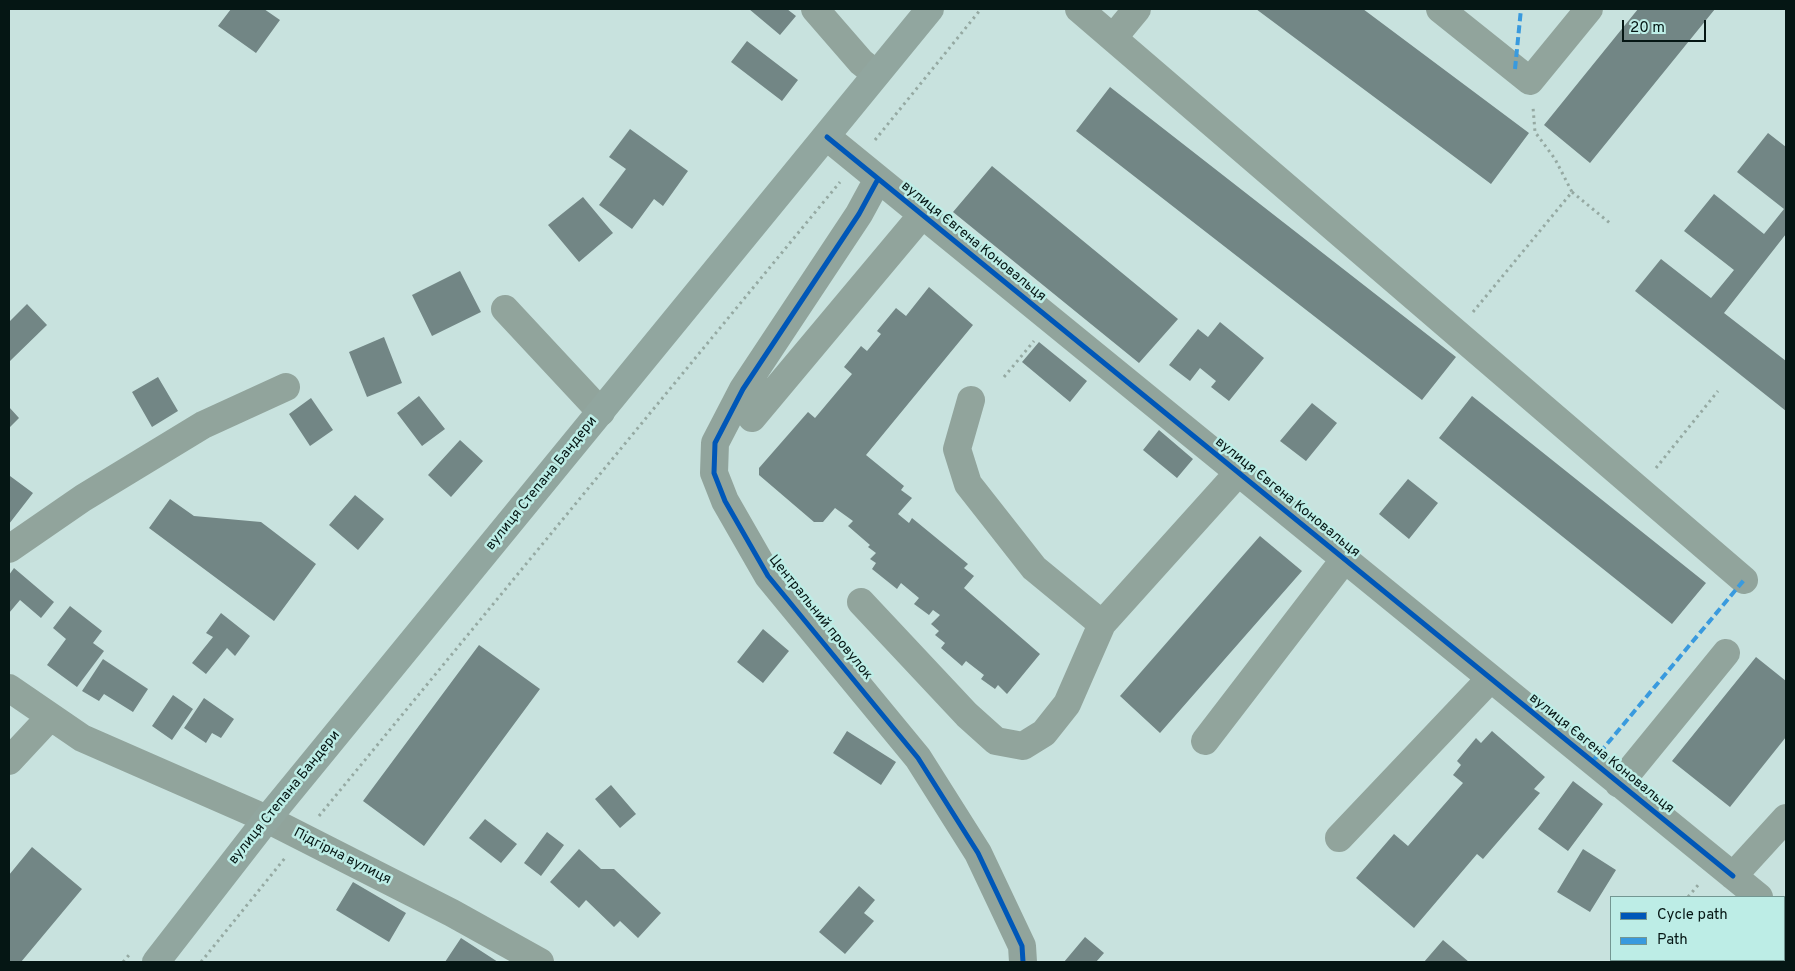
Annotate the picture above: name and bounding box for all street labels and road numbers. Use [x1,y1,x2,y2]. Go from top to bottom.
street label: вулиця Євгена Коновальця [897,178,1049,306]
street label: вулиця Степана Бандери [483,414,601,554]
street label: вулиця Євгена Коновальця [1211,434,1363,562]
street label: Центральний провулок [764,552,876,684]
street label: вулиця Євгена Коновальця [1525,690,1677,818]
street label: вулиця Степана Бандери [226,728,344,868]
street label: Підгірна вулиця [290,825,394,889]

